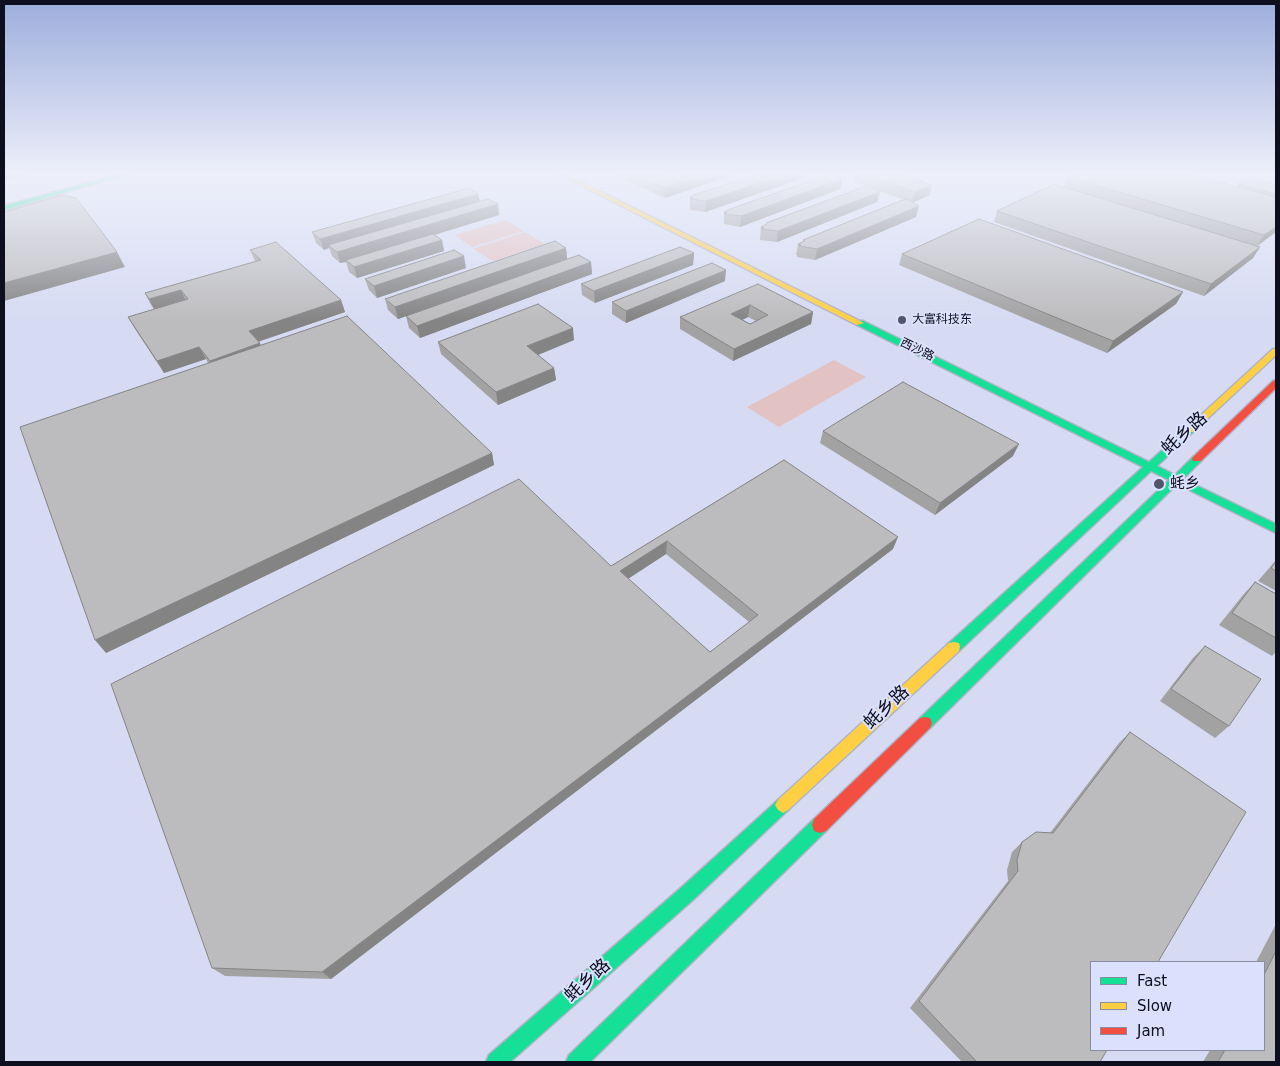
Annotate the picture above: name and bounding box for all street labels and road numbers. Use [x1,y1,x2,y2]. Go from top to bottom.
street label: 西沙路 [898,336,936,364]
street label: 蚝乡路 [1158,408,1212,460]
street label: 蚝乡路 [860,682,914,734]
street label: 蚝乡路 [561,955,615,1007]

